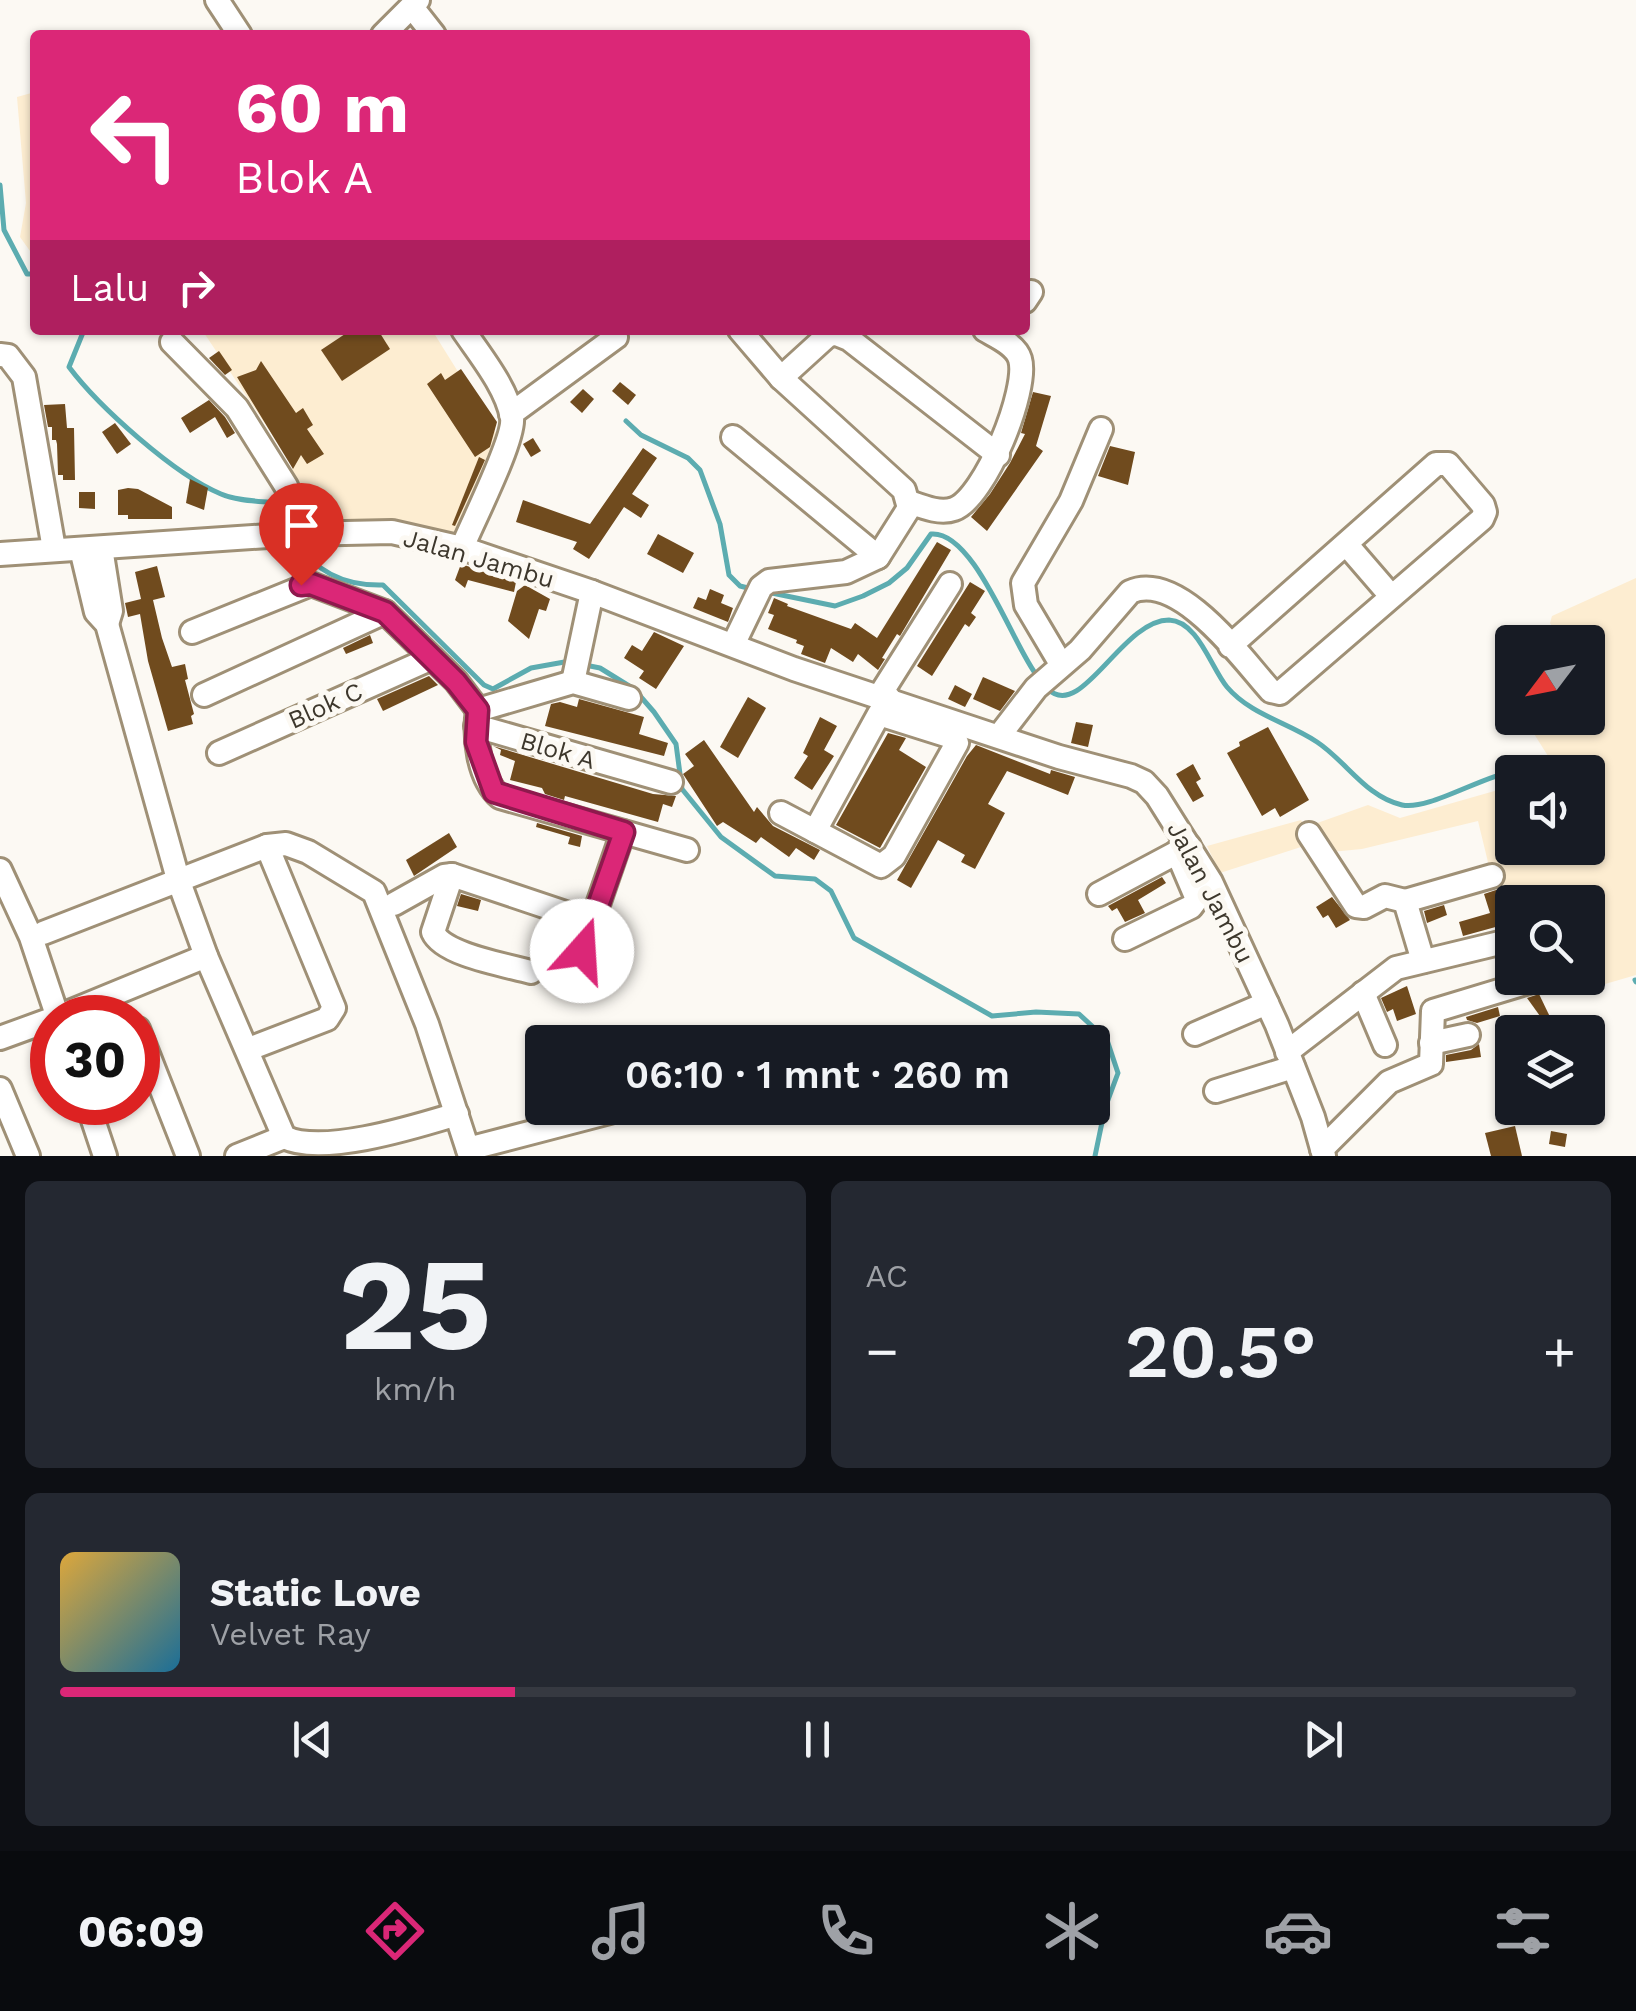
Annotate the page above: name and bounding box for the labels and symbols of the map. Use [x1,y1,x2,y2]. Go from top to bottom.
pin [259,483,344,586]
street label: Jalan Jambu [400,523,558,594]
north arrow [1495,625,1605,735]
street label: Blok C [284,676,367,735]
street label: Blok A [517,726,599,775]
street label: Jalan Jambu [1161,817,1260,968]
position arrow [530,899,634,1003]
speed limit sign: 30 [30,995,160,1125]

